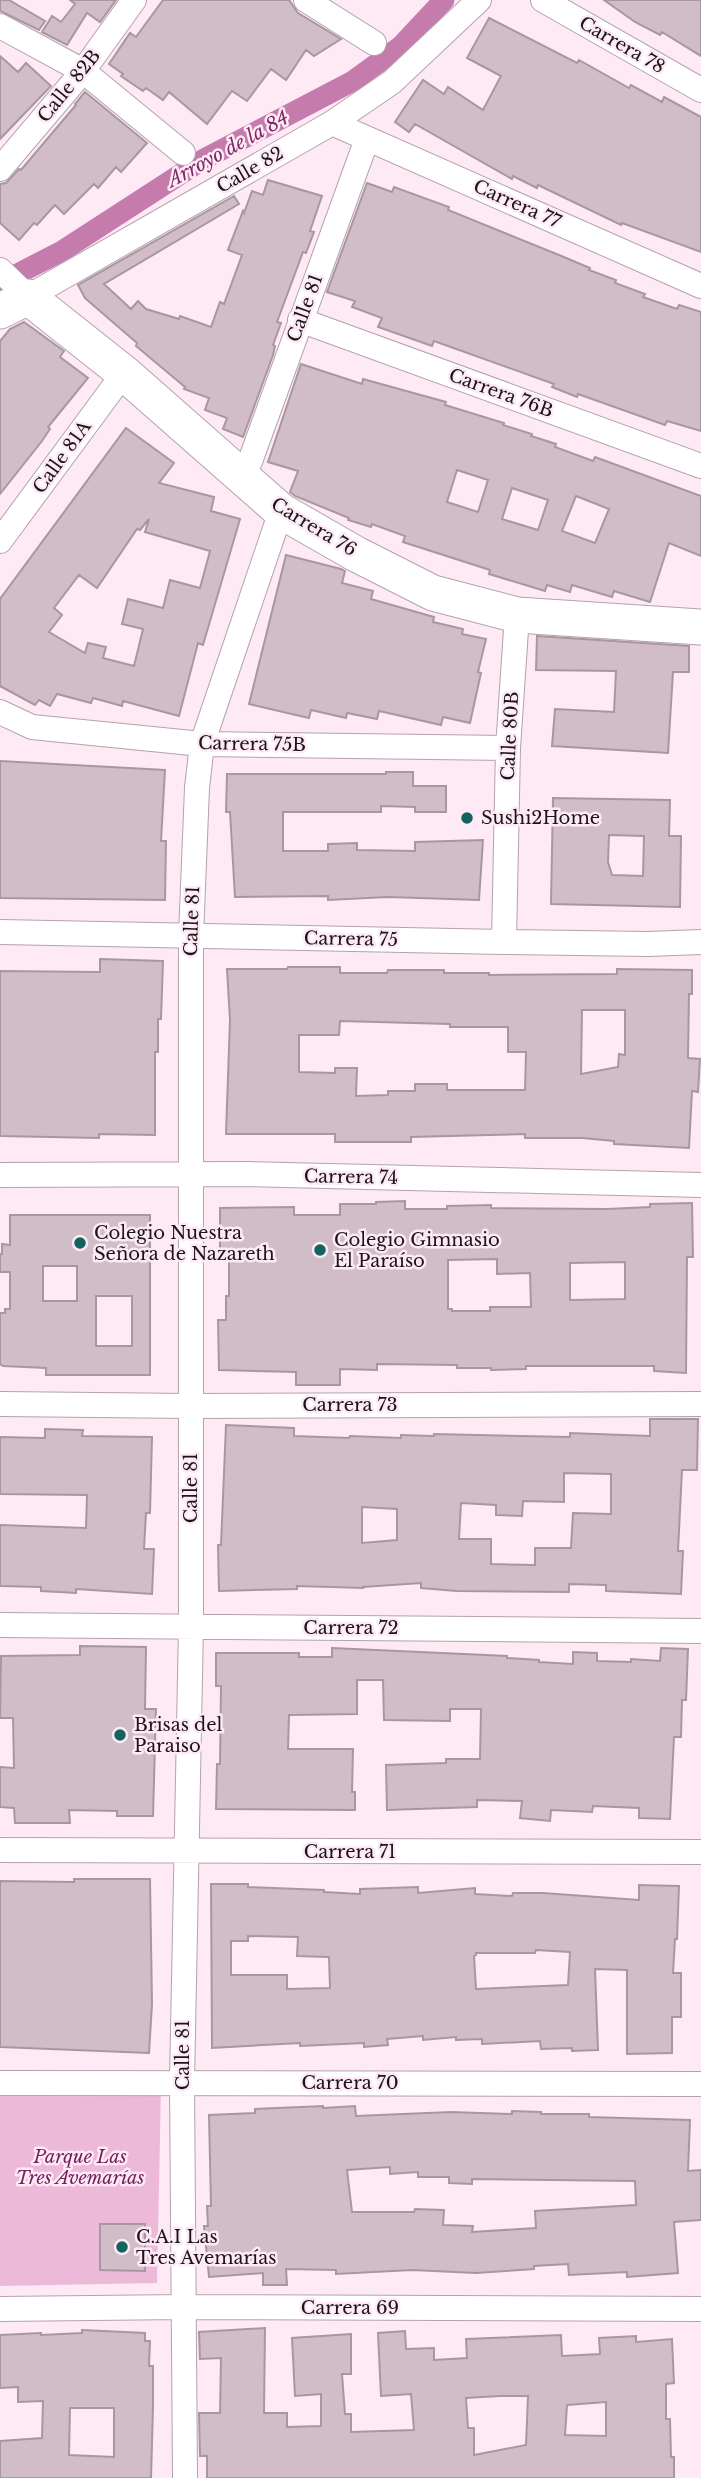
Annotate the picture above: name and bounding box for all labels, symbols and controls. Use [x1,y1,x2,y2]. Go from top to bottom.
street label: Carrera 78 [575,12,669,78]
street label: Calle 82B [33,45,105,127]
water label: Arroyo de la 84 [160,106,293,193]
street label: Calle 82 [213,142,287,198]
street label: Carrera 77 [470,175,565,233]
street label: Calle 81 [283,271,327,345]
street label: Carrera 76B [446,364,556,422]
street label: Calle 81A [28,415,96,498]
street label: Carrera 76 [267,493,361,561]
street label: Calle 80B [497,691,523,781]
street label: Carrera 75B [198,732,306,756]
place label: Sushi2Home [481,807,600,829]
marker: Sushi2Home [459,810,475,826]
street label: Calle 81 [180,885,204,957]
street label: Carrera 75 [304,927,398,951]
street label: Carrera 74 [304,1165,398,1189]
place label: Colegio Nuestra Señora de Nazareth [94,1222,275,1265]
place label: Colegio Gimnasio El Paraíso [334,1229,500,1272]
marker: Colegio Nuestra Señora de Nazareth [72,1235,88,1251]
marker: Colegio Gimnasio El Paraíso [312,1242,328,1258]
street label: Carrera 73 [302,1394,398,1416]
street label: Calle 81 [180,1453,202,1523]
street label: Carrera 72 [303,1617,399,1639]
place label: Brisas del Paraiso [134,1714,222,1757]
marker: Brisas del Paraiso [112,1727,128,1743]
street label: Carrera 71 [304,1841,396,1863]
street label: Calle 81 [172,2020,194,2090]
street label: Carrera 70 [301,2072,399,2094]
park label: Parque Las Tres Avemarías [16,2146,144,2189]
place label: C.A.I Las Tres Avemarías [136,2226,276,2269]
marker: C.A.I Las Tres Avemarías [114,2239,130,2255]
street label: Carrera 69 [301,2297,399,2319]

